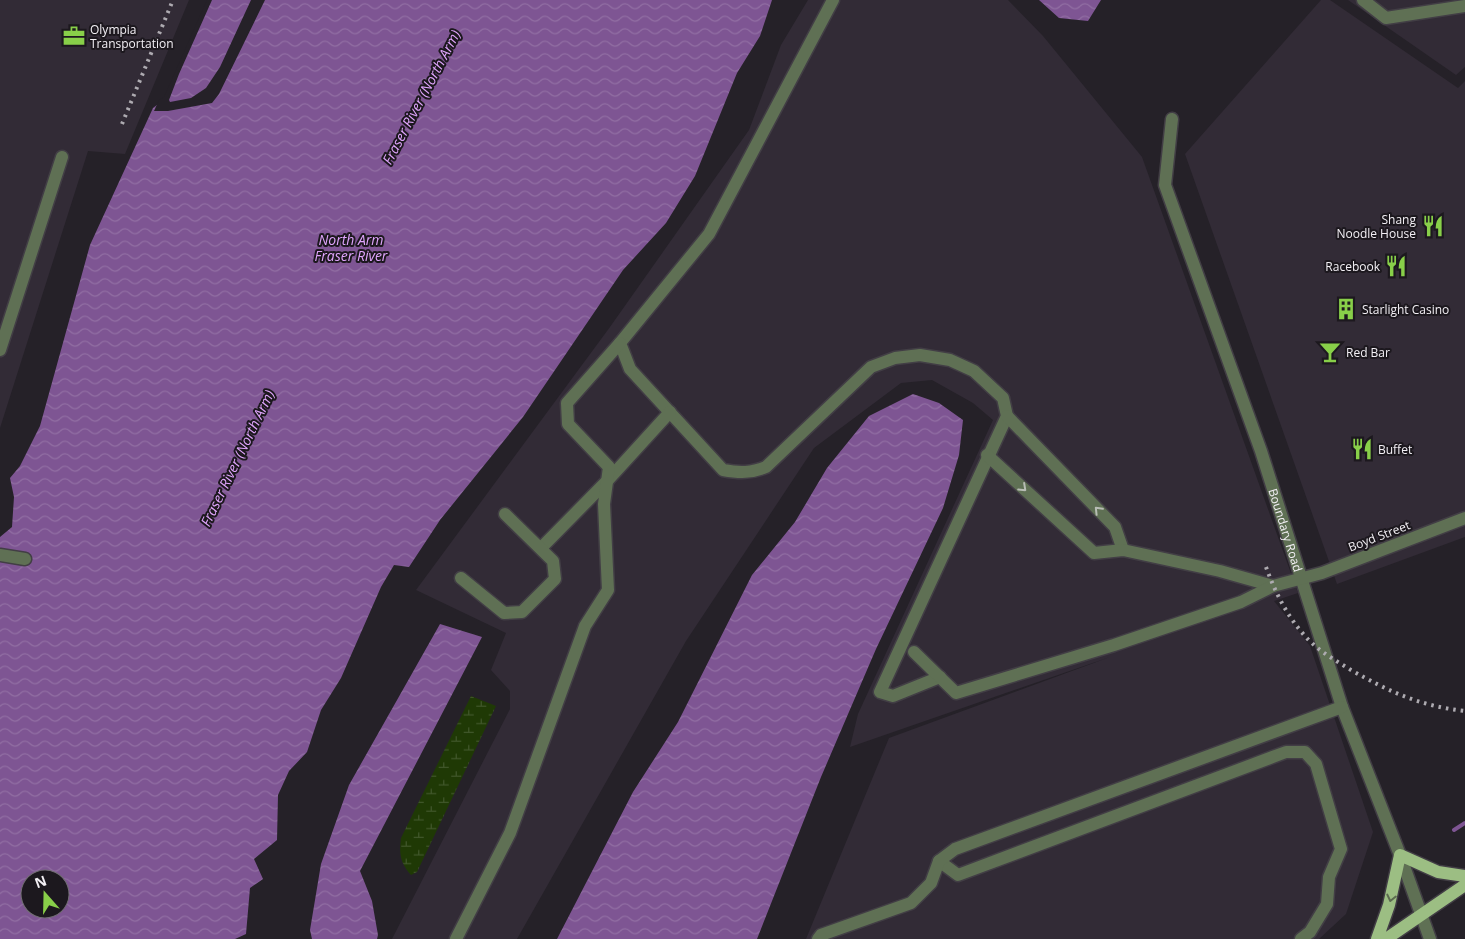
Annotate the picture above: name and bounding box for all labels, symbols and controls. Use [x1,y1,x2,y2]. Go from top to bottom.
place label: Olympia Transportation [90,21,174,52]
office icon: Olympia Transportation [61,23,87,49]
water label: Fraser River (North Arm) [378,26,465,167]
place label: Shang Noodle House [1336,211,1416,242]
restaurant icon: Shang Noodle House [1420,213,1446,239]
water label: North Arm Fraser River [315,230,388,265]
restaurant icon: Racebook [1383,253,1409,279]
place label: Racebook [1325,258,1381,275]
building icon: Starlight Casino [1333,296,1359,322]
place label: Starlight Casino [1362,301,1449,318]
bar icon: Red Bar [1317,339,1343,365]
place label: Red Bar [1346,344,1390,361]
water label: Fraser River (North Arm) [196,387,278,529]
restaurant icon: Buffet [1349,436,1375,462]
place label: Buffet [1378,441,1412,458]
one-way arrow [1018,482,1027,491]
street label: Boundary Road [1265,486,1307,574]
one-way arrow [1095,506,1104,515]
street label: Boyd Street [1346,516,1412,556]
north arrow [20,869,70,919]
text: N [32,870,49,892]
one-way arrow [1386,893,1397,902]

